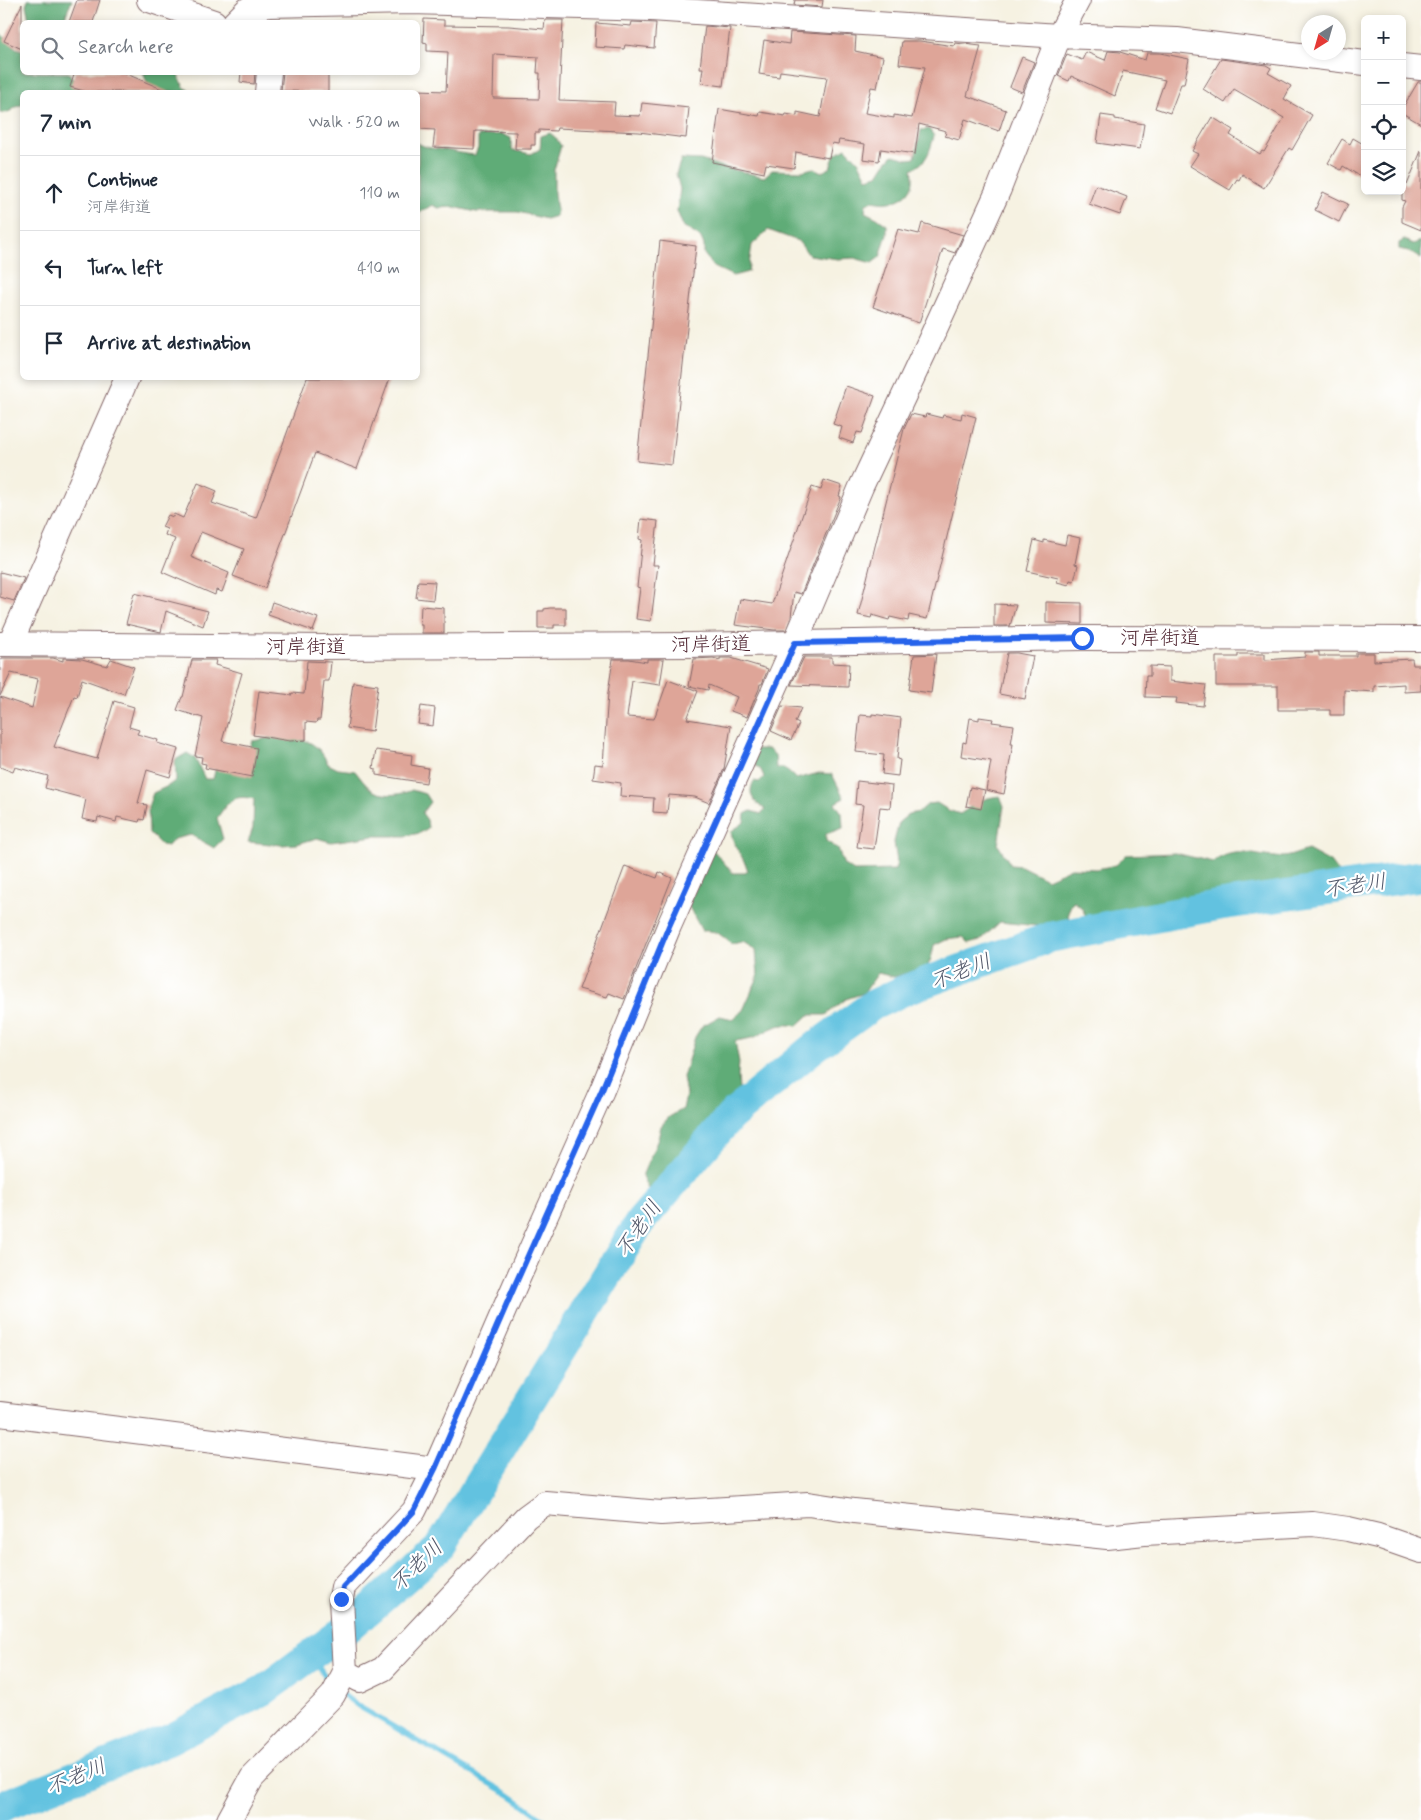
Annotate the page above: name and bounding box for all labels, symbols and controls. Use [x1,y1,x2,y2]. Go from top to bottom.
north arrow [1301,15,1346,60]
map controls [1361,15,1406,195]
button: + [1361,15,1406,60]
search box [20,20,420,75]
icon: search [38,34,66,62]
text: Search here [78,35,174,60]
button: − [1361,60,1406,105]
button: locate [1361,105,1406,150]
text: 7 min [40,109,92,137]
text: Walk · 520 m [308,112,400,133]
button: layers [1361,150,1406,195]
text: Continue [87,168,158,193]
icon: ahead [40,179,68,207]
text: 110 m [359,183,400,204]
text: 河岸街道 [87,197,151,218]
icon: left [40,254,68,282]
text: Turn left [87,256,163,281]
text: 410 m [357,258,400,279]
icon: arrive [40,329,68,357]
text: Arrive at destination [87,331,251,356]
street label: 河岸街道 [1120,625,1200,652]
route start [1071,627,1094,650]
street label: 河岸街道 [671,631,751,659]
street label: 河岸街道 [266,634,346,661]
water label: 不老川 [1322,868,1388,904]
water label: 不老川 [927,948,995,996]
water label: 不老川 [609,1195,669,1263]
water label: 不老川 [385,1534,449,1598]
route end [330,1588,353,1611]
water label: 不老川 [42,1752,110,1802]

